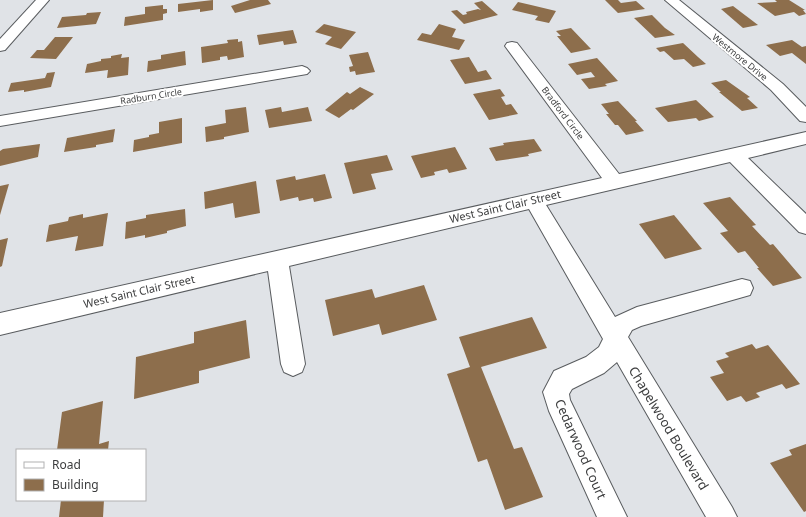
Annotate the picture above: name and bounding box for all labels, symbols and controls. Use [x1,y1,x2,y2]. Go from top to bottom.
street label: Westmore Drive [710,31,770,83]
street label: Bradford Circle [539,84,587,142]
street label: Radburn Circle [119,85,183,107]
street label: West Saint Clair Street [448,186,562,226]
street label: West Saint Clair Street [82,271,196,311]
street label: Chapelwood Boulevard [625,363,713,493]
street label: Cedarwood Court [551,396,611,502]
legend [16,449,146,501]
text: Road [52,456,81,473]
text: Building [52,476,99,493]

